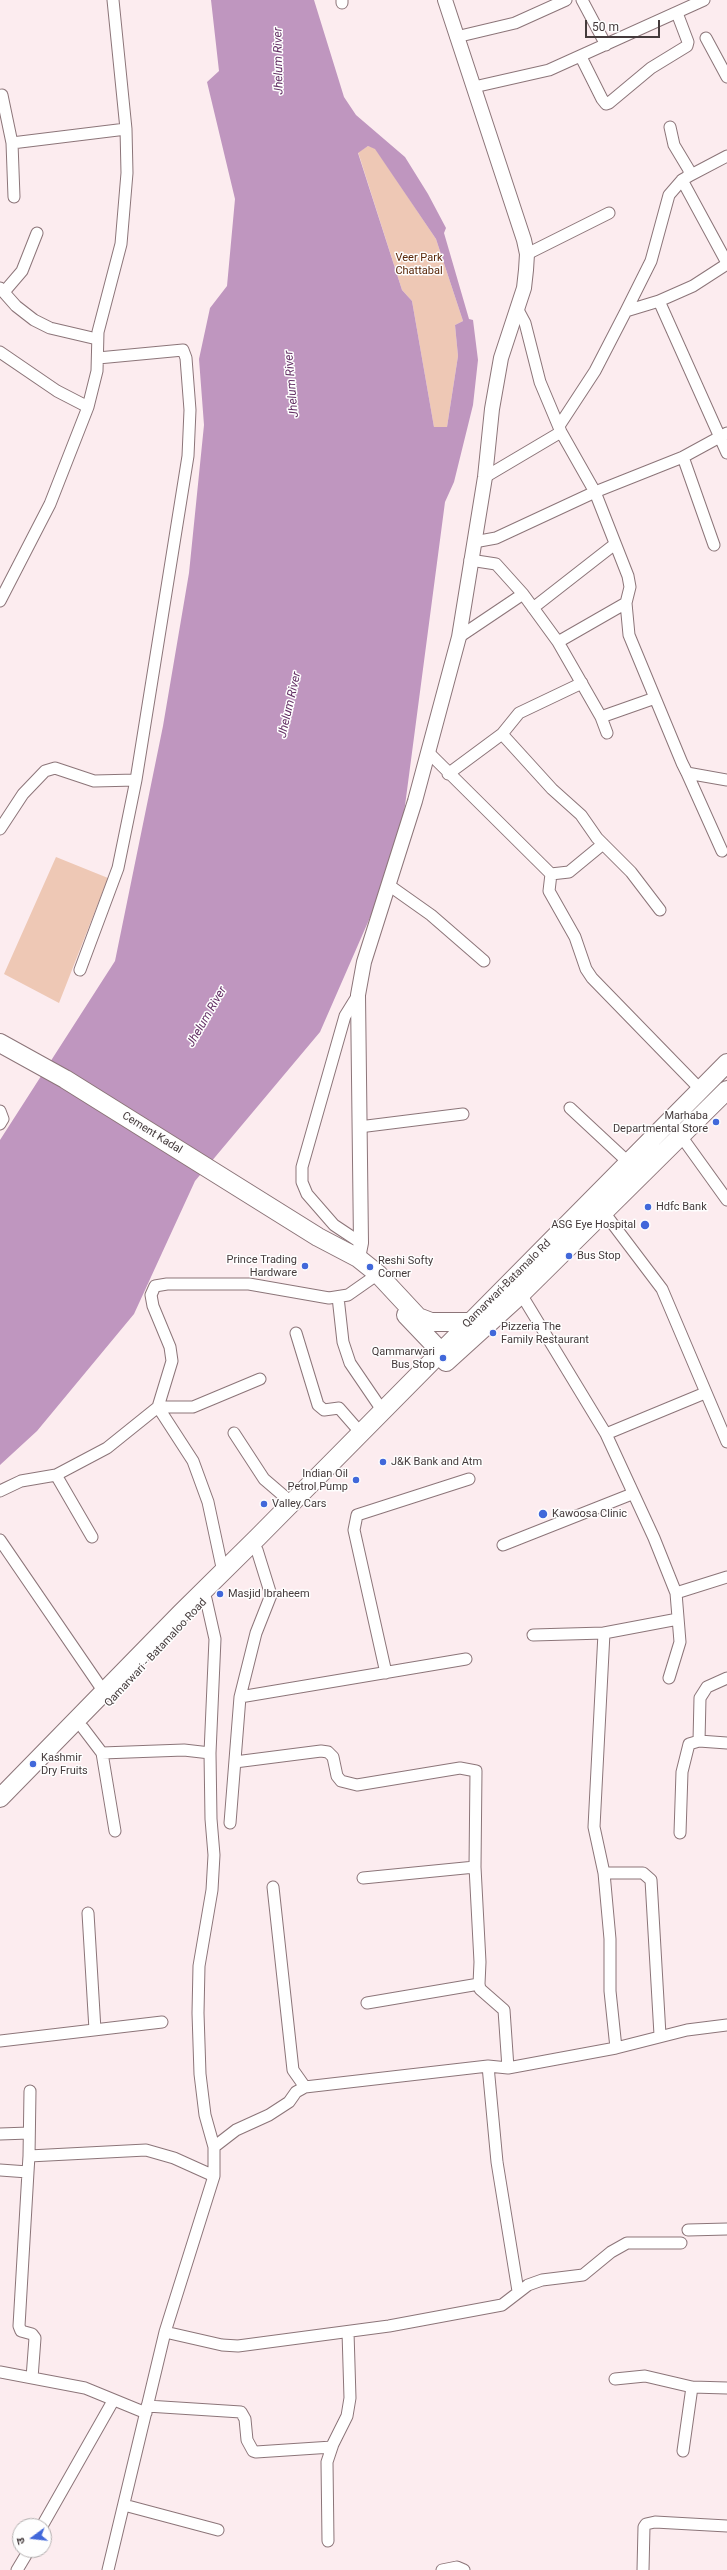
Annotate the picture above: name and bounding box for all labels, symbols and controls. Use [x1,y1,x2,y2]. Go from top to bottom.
scale bar [587,12,662,38]
text: 50 m [592,20,619,34]
water label: Jhelum River [271,27,287,95]
park label: Veer Park Chattabal [395,251,443,277]
water label: Jhelum River [282,350,302,418]
water label: Jhelum River [275,671,305,739]
water label: Jhelum River [184,984,230,1050]
street label: Cement Kadal [119,1109,185,1157]
place label: Marhaba Departmental Store [613,1109,708,1135]
marker: Marhaba Departmental Store [711,1117,721,1127]
place label: Hdfc Bank [656,1200,707,1214]
marker: Hdfc Bank [643,1202,653,1212]
place label: ASG Eye Hospital [551,1218,636,1232]
marker: ASG Eye Hospital [639,1219,651,1231]
street label: Qamarwari-Batamalo Rd [460,1237,554,1331]
place label: Bus Stop [577,1249,621,1263]
marker: Bus Stop [564,1251,574,1261]
place label: Prince Trading Hardware [226,1253,297,1279]
place label: Reshi Softy Corner [378,1254,433,1280]
marker: Prince Trading Hardware [300,1261,310,1271]
marker: Reshi Softy Corner [365,1262,375,1272]
place label: Pizzeria The Family Restaurant [501,1320,589,1346]
marker: Pizzeria The Family Restaurant [488,1328,498,1338]
place label: Qammarwari Bus Stop [372,1345,435,1371]
marker: Qammarwari Bus Stop [438,1353,448,1363]
place label: J&K Bank and Atm [391,1455,482,1469]
marker: J&K Bank and Atm [378,1457,388,1467]
place label: Indian Oil Petrol Pump [288,1467,348,1493]
marker: Indian Oil Petrol Pump [351,1475,361,1485]
place label: Valley Cars [272,1497,326,1511]
marker: Valley Cars [259,1499,269,1509]
place label: Kawoosa Clinic [552,1507,627,1521]
marker: Kawoosa Clinic [537,1508,549,1520]
place label: Masjid Ibraheem [228,1587,310,1601]
marker: Masjid Ibraheem [215,1589,225,1599]
street label: Qamarwari - Batamaloo Road [102,1596,210,1710]
place label: Kashmir Dry Fruits [41,1751,88,1777]
marker: Kashmir Dry Fruits [28,1759,38,1769]
north arrow [12,2518,52,2558]
text: उ [14,2536,28,2546]

